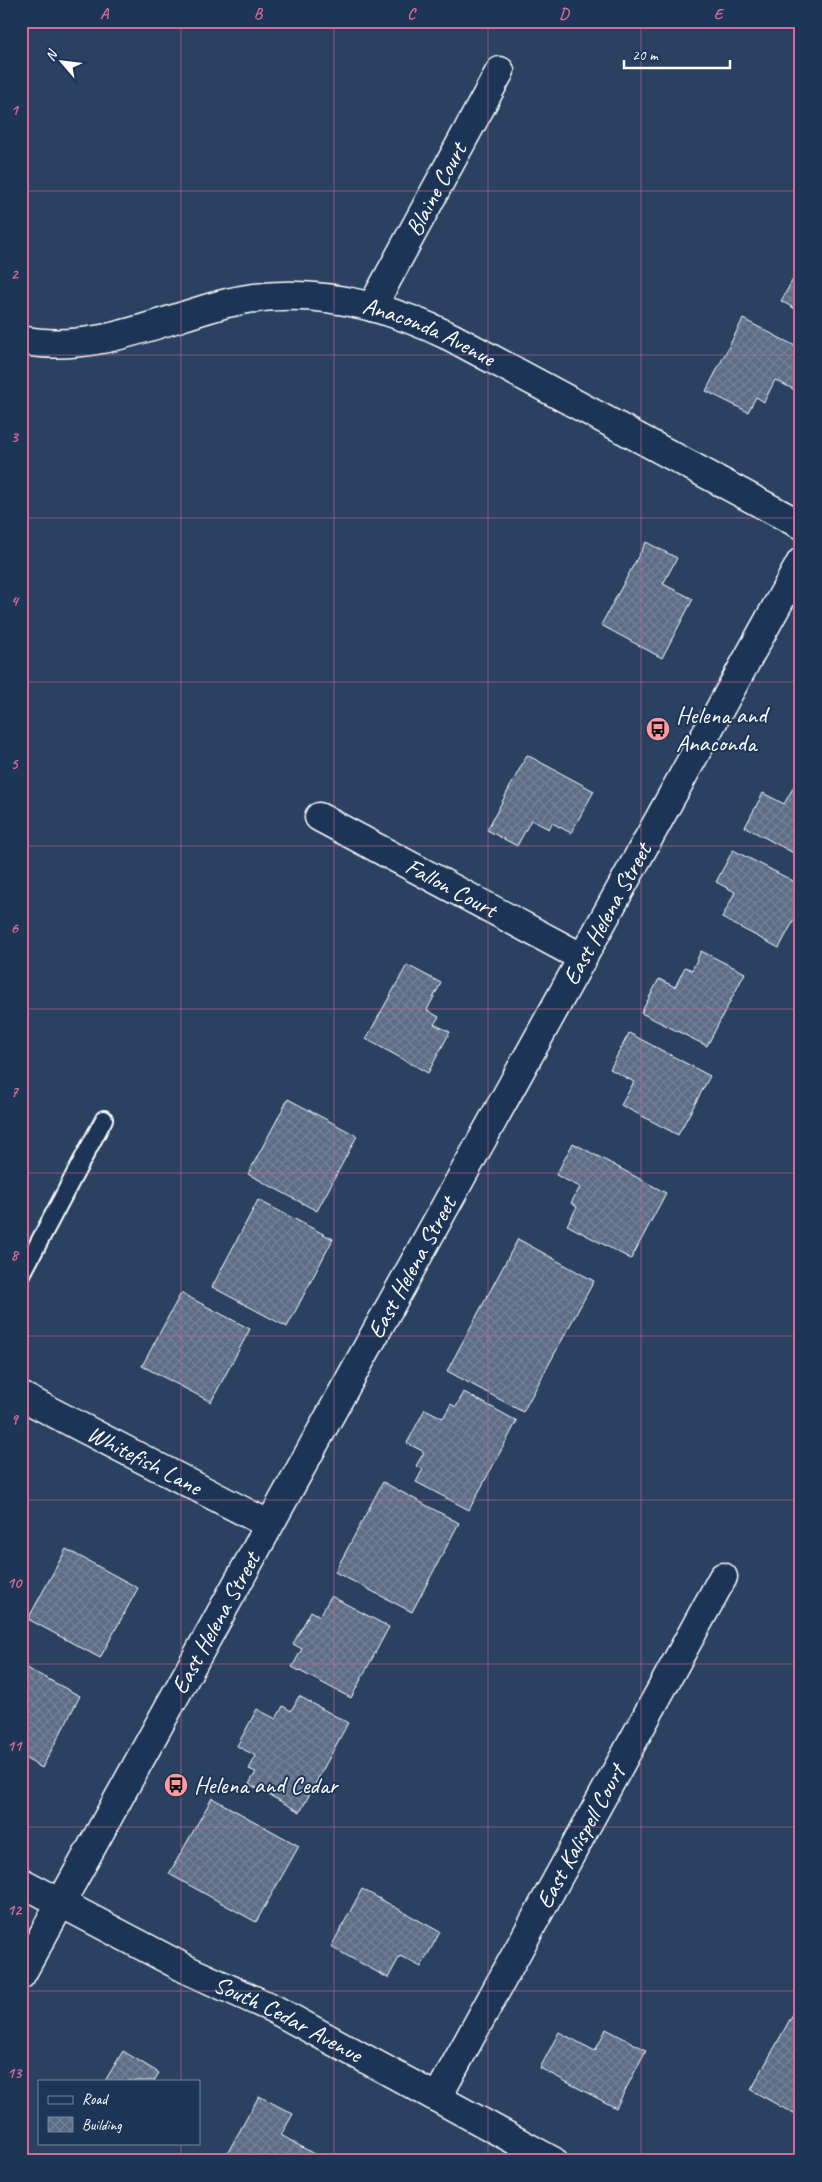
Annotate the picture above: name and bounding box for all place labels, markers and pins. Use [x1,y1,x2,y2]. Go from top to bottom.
place label: Helena and Anaconda [676,700,770,758]
bus stop icon: Helena and Anaconda [645,716,671,742]
place label: Helena and Cedar [194,1770,340,1800]
bus stop icon: Helena and Cedar [163,1772,189,1798]

